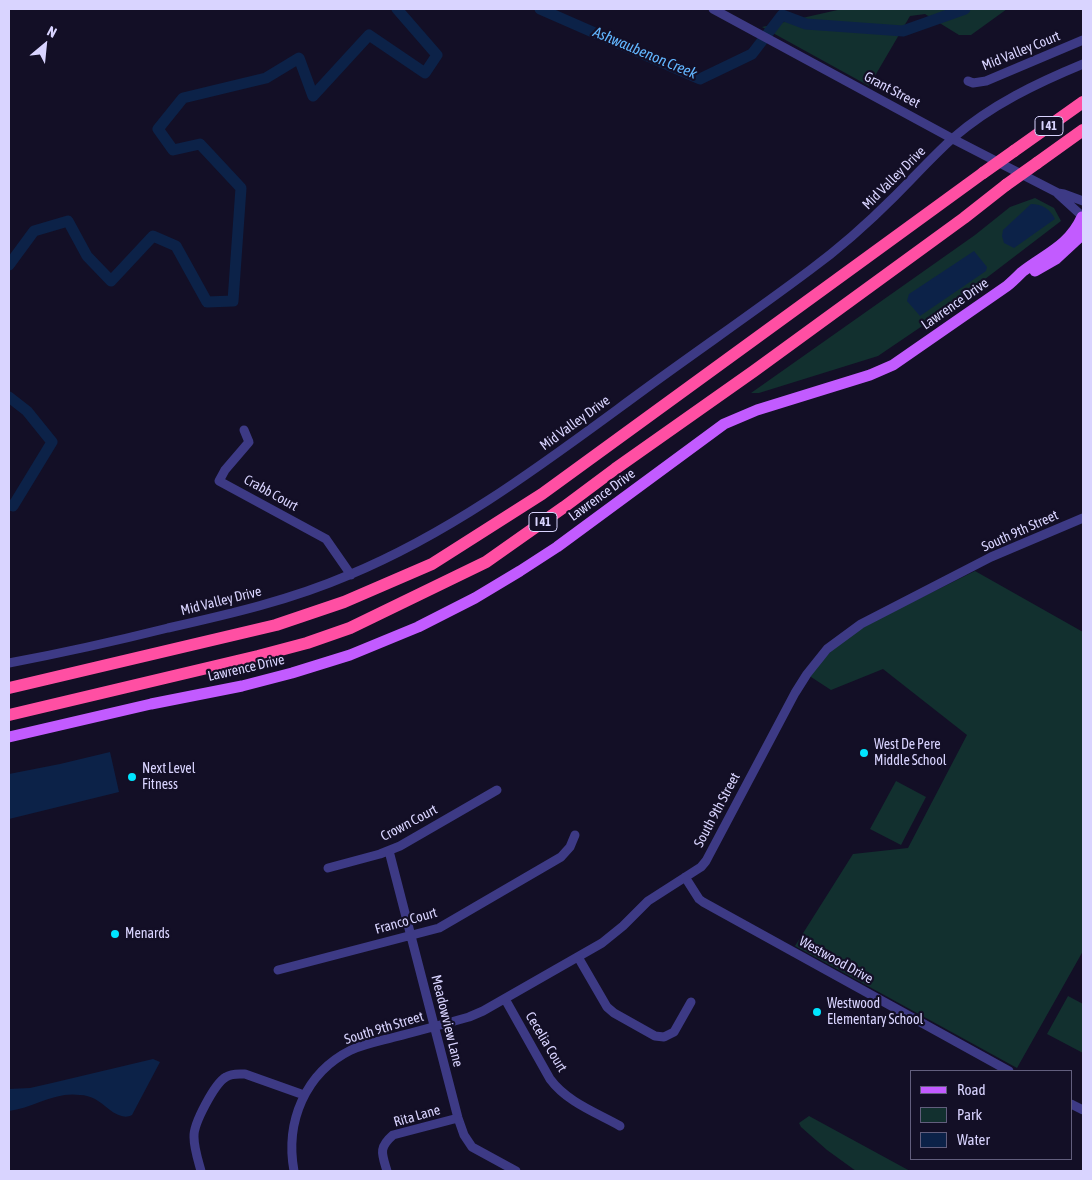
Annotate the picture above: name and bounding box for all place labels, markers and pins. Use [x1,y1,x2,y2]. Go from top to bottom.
place label: West De Pere Middle School [874,737,946,770]
marker: West De Pere Middle School [858,747,870,759]
place label: Next Level Fitness [142,761,195,794]
marker: Next Level Fitness [126,771,138,783]
place label: Menards [125,926,170,942]
marker: Menards [109,928,121,940]
place label: Westwood Elementary School [827,996,923,1028]
marker: Westwood Elementary School [811,1006,823,1018]

